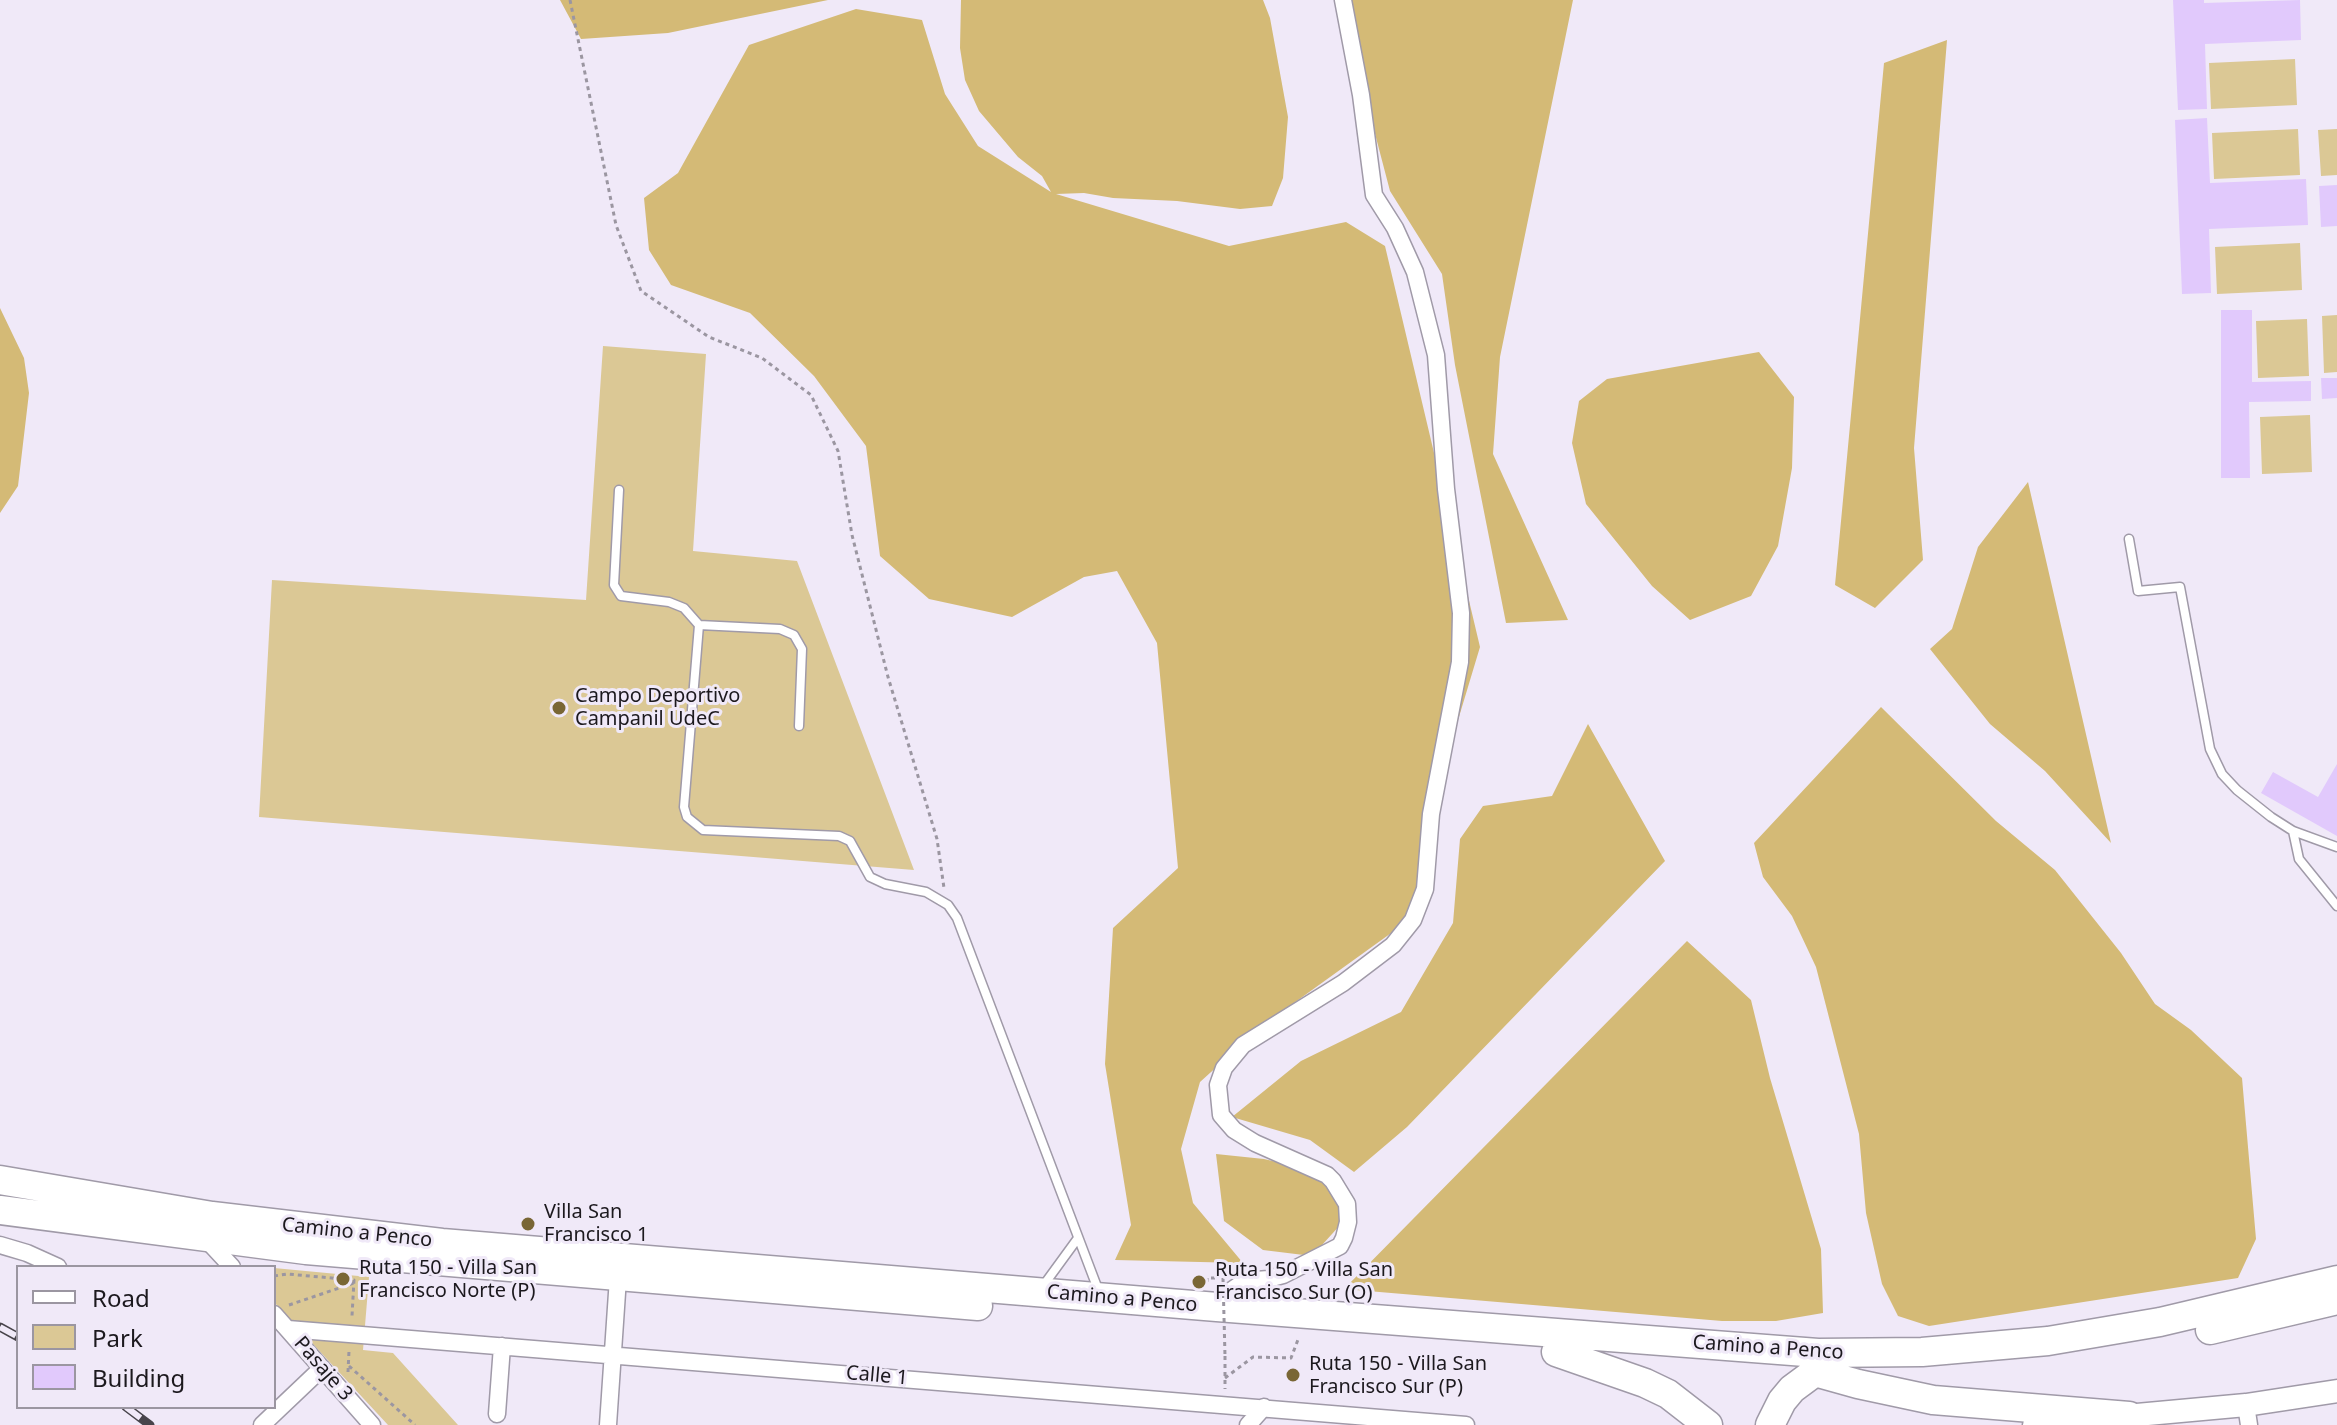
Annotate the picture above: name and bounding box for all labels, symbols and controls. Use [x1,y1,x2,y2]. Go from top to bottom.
place label: Campo Deportivo Campanil UdeC [575,684,740,731]
marker: Campo Deportivo Campanil UdeC [550,699,568,717]
place label: Villa San Francisco 1 [544,1200,648,1247]
street label: Camino a Penco [281,1213,433,1253]
marker: Villa San Francisco 1 [519,1215,537,1233]
place label: Ruta 150 - Villa San Francisco Norte (P) [359,1256,537,1303]
place label: Ruta 150 - Villa San Francisco Sur (O) [1215,1258,1393,1305]
legend [16,1265,276,1409]
marker: Ruta 150 - Villa San Francisco Norte (P) [334,1270,352,1288]
marker: Ruta 150 - Villa San Francisco Sur (O) [1190,1273,1208,1291]
street label: Camino a Penco [1046,1280,1198,1318]
text: Road [92,1281,150,1314]
text: Park [92,1321,143,1354]
street label: Camino a Penco [1692,1331,1844,1365]
street label: Pasaje 3 [289,1332,357,1406]
place label: Ruta 150 - Villa San Francisco Sur (P) [1309,1352,1487,1399]
text: Building [92,1361,185,1394]
street label: Calle 1 [845,1361,909,1391]
marker: Ruta 150 - Villa San Francisco Sur (P) [1284,1366,1302,1384]

